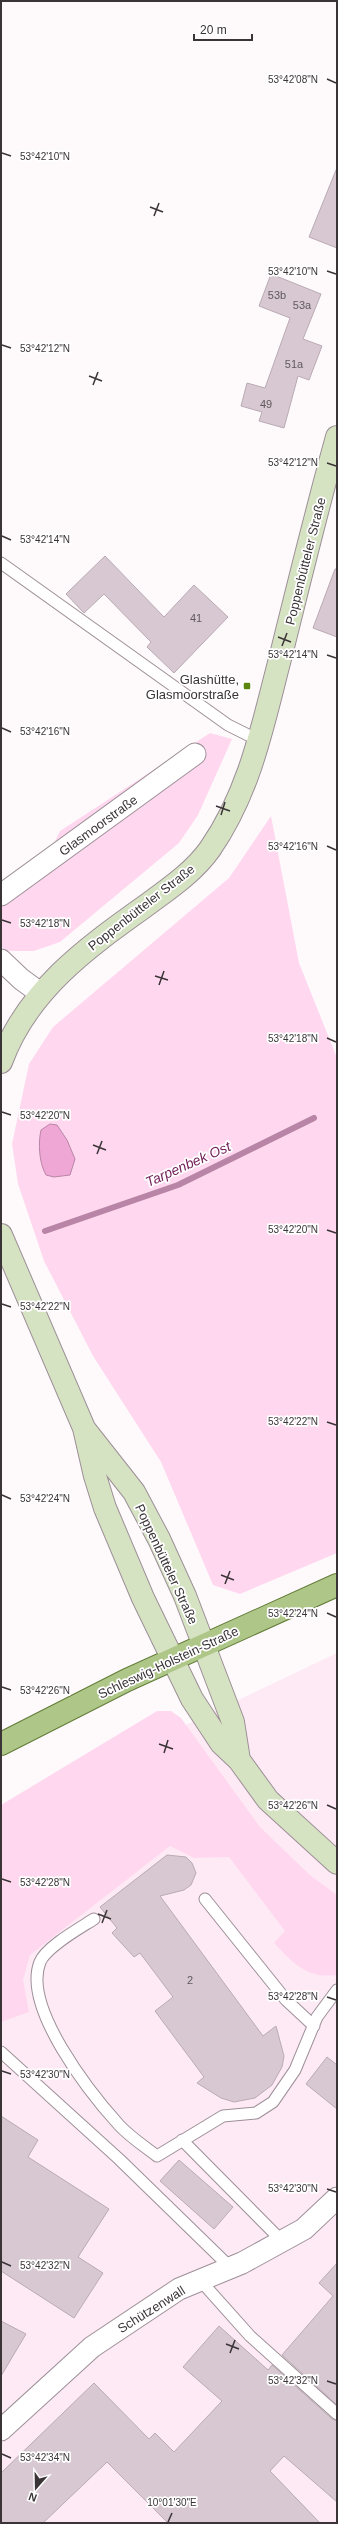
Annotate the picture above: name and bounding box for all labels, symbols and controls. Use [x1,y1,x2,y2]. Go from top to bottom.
scale bar [194,16,252,42]
text: 20 m [200,23,227,37]
text: 53°42'08"N [268,74,318,85]
text: 53°42'10"N [20,151,70,162]
text: 53°42'10"N [268,266,318,277]
house number: 53b [268,289,286,301]
house number: 53a [293,299,312,311]
text: 53°42'12"N [20,343,70,354]
house number: 51a [285,358,304,370]
house number: 49 [260,398,272,410]
text: 53°42'12"N [268,457,318,468]
street label: Poppenbütteler Straße [282,496,329,626]
text: 53°42'14"N [20,534,70,545]
house number: 41 [190,612,202,624]
text: 53°42'14"N [268,649,318,660]
place label: Glashütte, Glasmoorstraße [146,672,239,702]
marker: Glashütte, Glasmoorstraße [242,681,252,691]
text: 53°42'16"N [20,726,70,737]
street label: Glasmoorstraße [56,792,140,859]
text: 53°42'16"N [268,841,318,852]
street label: Poppenbütteler Straße [85,861,197,954]
text: 53°42'18"N [20,918,70,929]
text: 53°42'18"N [268,1033,318,1044]
text: 53°42'20"N [20,1110,70,1121]
water label: Tarpenbek Ost [143,1138,234,1190]
text: 53°42'20"N [268,1224,318,1235]
text: 53°42'22"N [20,1301,70,1312]
text: 53°42'22"N [268,1416,318,1427]
text: 53°42'24"N [20,1493,70,1504]
street label: Poppenbütteler Straße [132,1502,201,1627]
text: 53°42'24"N [268,1608,318,1619]
street label: Schleswig-Holstein-Straße [96,1623,241,1702]
text: 53°42'26"N [20,1685,70,1696]
text: 53°42'26"N [268,1800,318,1811]
text: 53°42'28"N [20,1877,70,1888]
house number: 2 [187,1974,193,1986]
text: 53°42'28"N [268,1991,318,2002]
text: 53°42'30"N [20,2069,70,2080]
text: 53°42'30"N [268,2183,318,2194]
text: 53°42'32"N [20,2260,70,2271]
street label: Schützenwall [115,2283,188,2336]
text: 53°42'32"N [268,2375,318,2386]
text: 53°42'34"N [20,2452,70,2463]
north arrow [16,2468,56,2508]
text: N [27,2490,38,2504]
text: 10°01'30"E [147,2497,197,2508]

